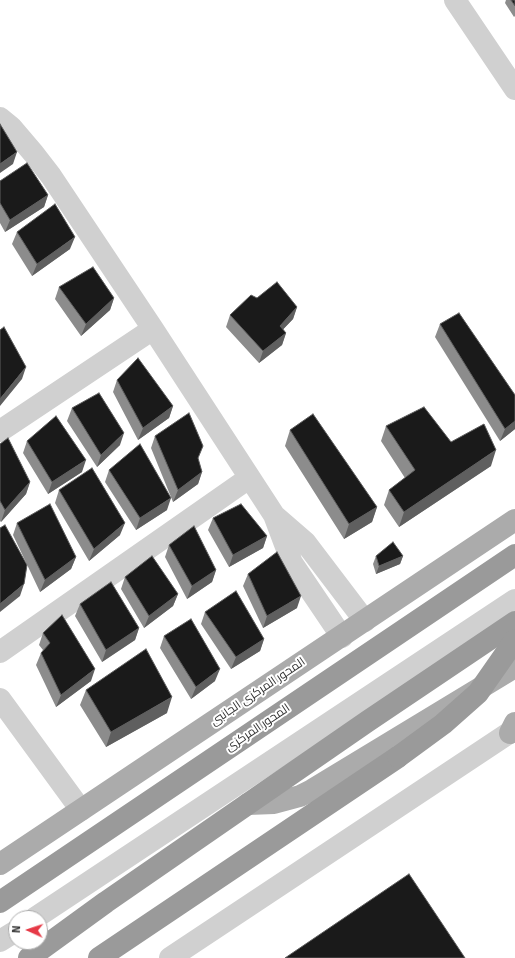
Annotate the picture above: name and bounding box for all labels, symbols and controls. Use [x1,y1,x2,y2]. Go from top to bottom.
street label: المحور المركزى الجانبى [208,655,308,729]
street label: المحور المركزى [223,701,293,755]
north arrow [8,910,48,950]
text: N [10,925,23,934]

